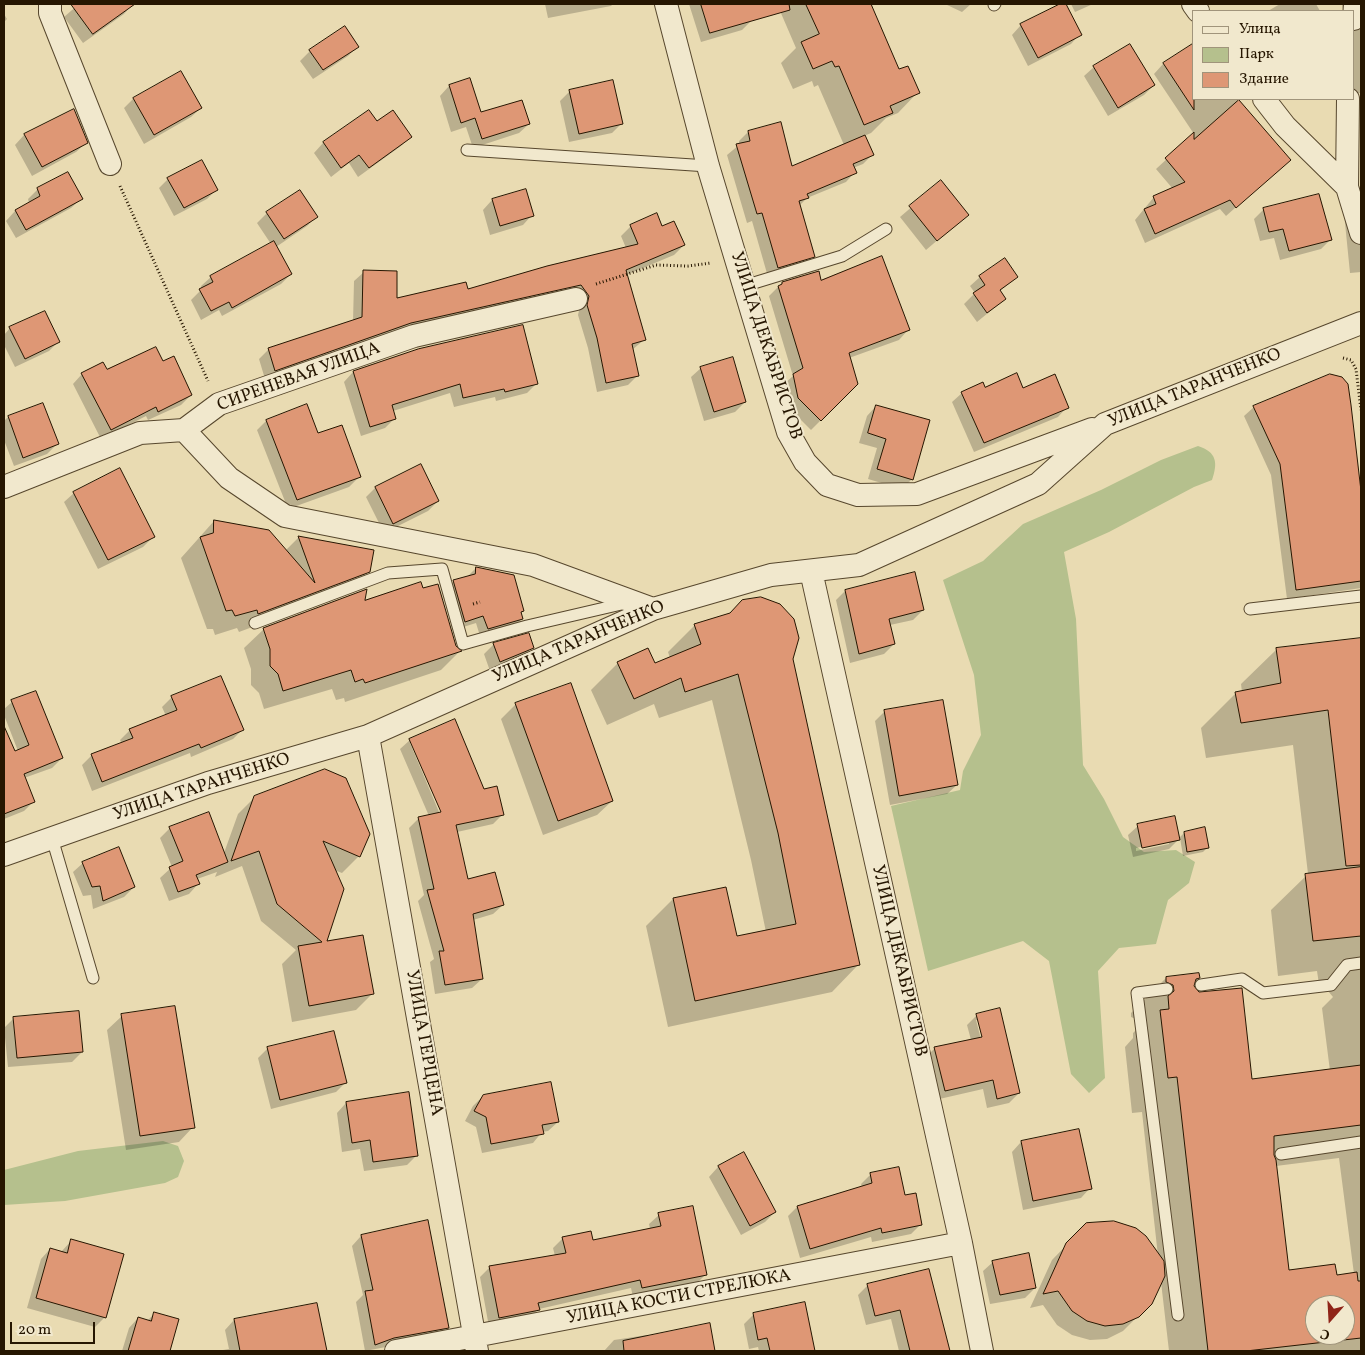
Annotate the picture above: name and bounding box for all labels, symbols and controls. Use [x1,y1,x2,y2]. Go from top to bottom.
legend [1192,10,1355,100]
text: Улица [1239,19,1281,40]
text: Парк [1239,44,1274,65]
text: Здание [1239,69,1289,90]
street label: УЛИЦА ДЕКАБРИСТОВ [724,249,806,443]
street label: СИРЕНЕВАЯ УЛИЦА [215,338,383,418]
street label: УЛИЦА ТАРАНЧЕНКО [1105,344,1285,434]
street label: УЛИЦА ТАРАНЧЕНКО [490,597,668,689]
street label: УЛИЦА ТАРАНЧЕНКО [111,749,293,827]
street label: УЛИЦА ДЕКАБРИСТОВ [865,863,931,1059]
street label: УЛИЦА ГЕРЦЕНА [400,968,446,1118]
street label: УЛИЦА КОСТИ СТРЕЛЮКА [565,1266,793,1330]
north arrow [1305,1295,1355,1345]
scale bar [12,1312,98,1344]
text: 20 m [18,1320,51,1341]
text: С [1318,1323,1333,1344]

